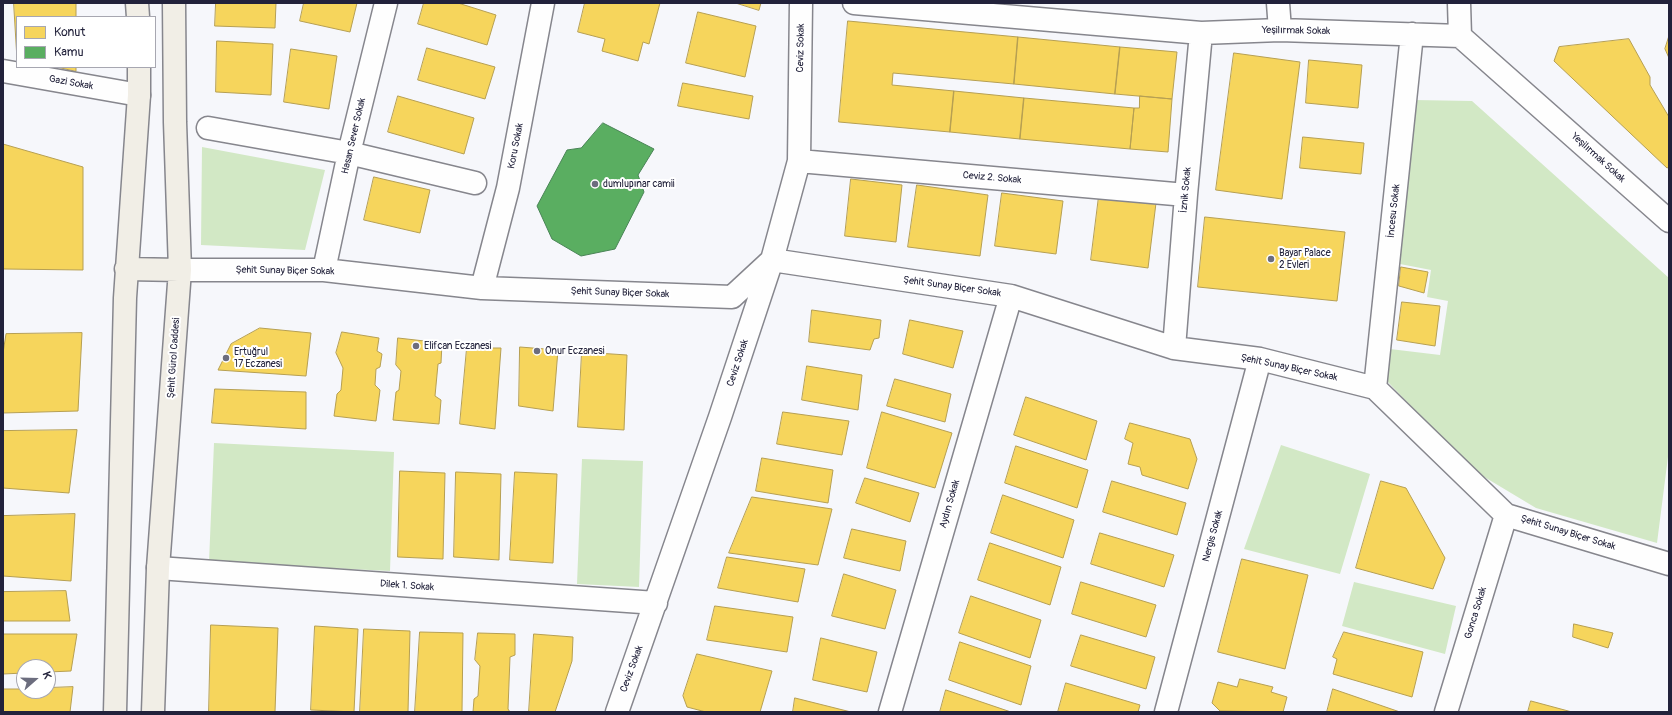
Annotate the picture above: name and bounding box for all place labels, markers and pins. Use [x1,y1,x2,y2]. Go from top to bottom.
place label: dumlupınar camii [603,178,675,190]
marker: dumlupınar camii [590,179,600,189]
place label: Bayar Palace 2 Evleri [1279,247,1331,270]
marker: Bayar Palace 2 Evleri [1266,254,1276,264]
place label: Elifcan Eczanesi [424,340,491,352]
marker: Elifcan Eczanesi [411,341,421,351]
place label: Onur Eczanesi [545,345,604,357]
place label: Ertuğrul 17 Eczanesi [234,346,282,370]
marker: Onur Eczanesi [532,346,542,356]
marker: Ertuğrul 17 Eczanesi [221,353,231,363]

